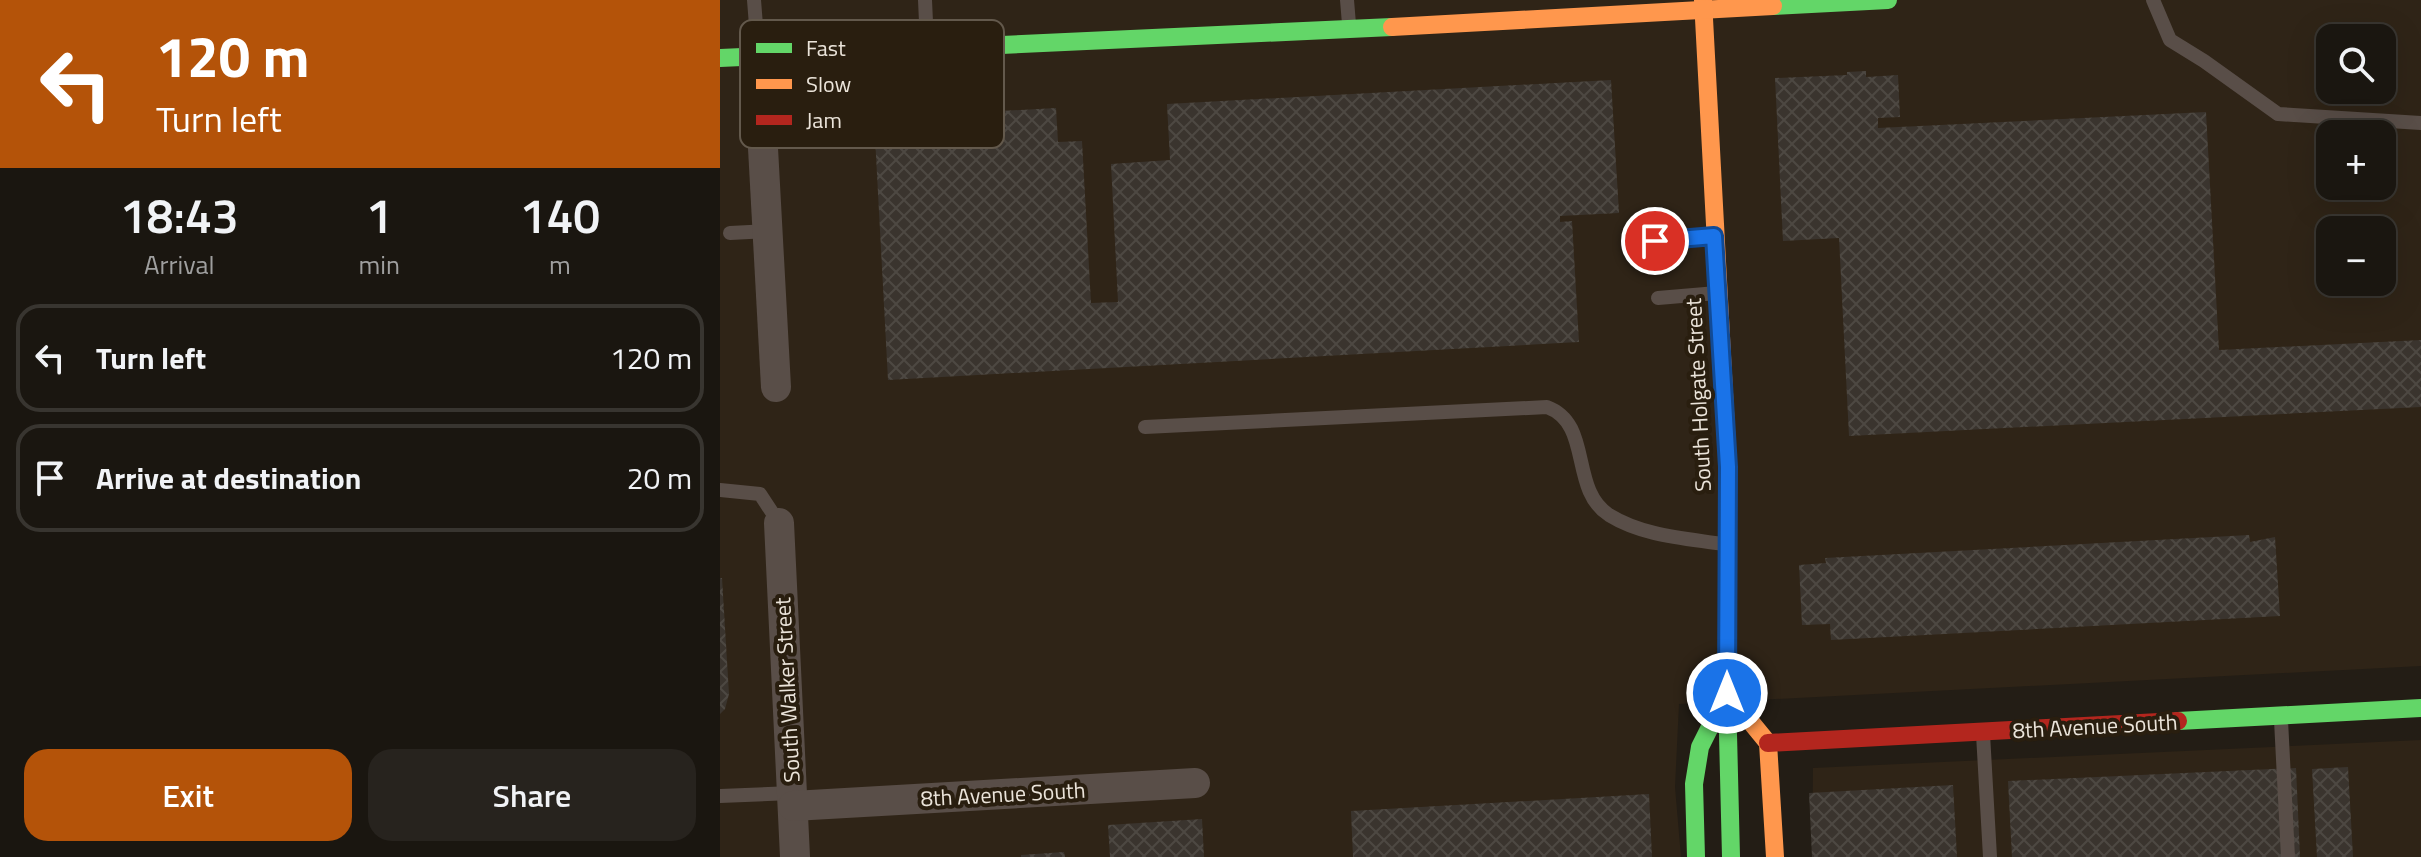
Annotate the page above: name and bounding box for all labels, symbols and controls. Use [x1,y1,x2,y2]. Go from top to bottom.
text: 120 m [156,14,309,99]
legend [740,20,1004,148]
map controls [2316,24,2396,296]
button: search [2316,24,2396,104]
text: Fast [806,31,846,65]
icon: left [24,32,128,136]
text: Slow [806,67,852,101]
text: Turn left [156,91,282,146]
text: Jam [806,103,842,137]
button: + [2316,120,2396,200]
text: 18:43 [120,179,239,252]
text: 1 [366,179,393,252]
text: 140 [520,179,600,252]
pin [1621,207,1689,275]
button: − [2316,216,2396,296]
icon: arrive [1633,219,1677,263]
text: Arrival [144,245,214,284]
text: min [358,245,400,284]
text: m [549,245,571,284]
street label: South Holgate Street [1676,297,1720,493]
text: Turn left [96,335,206,381]
text: 120 m [610,335,692,381]
icon: left [28,336,72,380]
text: Arrive at destination [96,455,361,501]
text: 20 m [627,455,692,501]
icon: arrive [28,456,72,500]
street label: South Walker Street [765,596,809,783]
position arrow [1685,651,1769,735]
street label: 8th Avenue South [2012,705,2178,747]
button: Exit [24,749,352,841]
button: Share [368,749,696,841]
street label: 8th Avenue South [920,773,1086,815]

